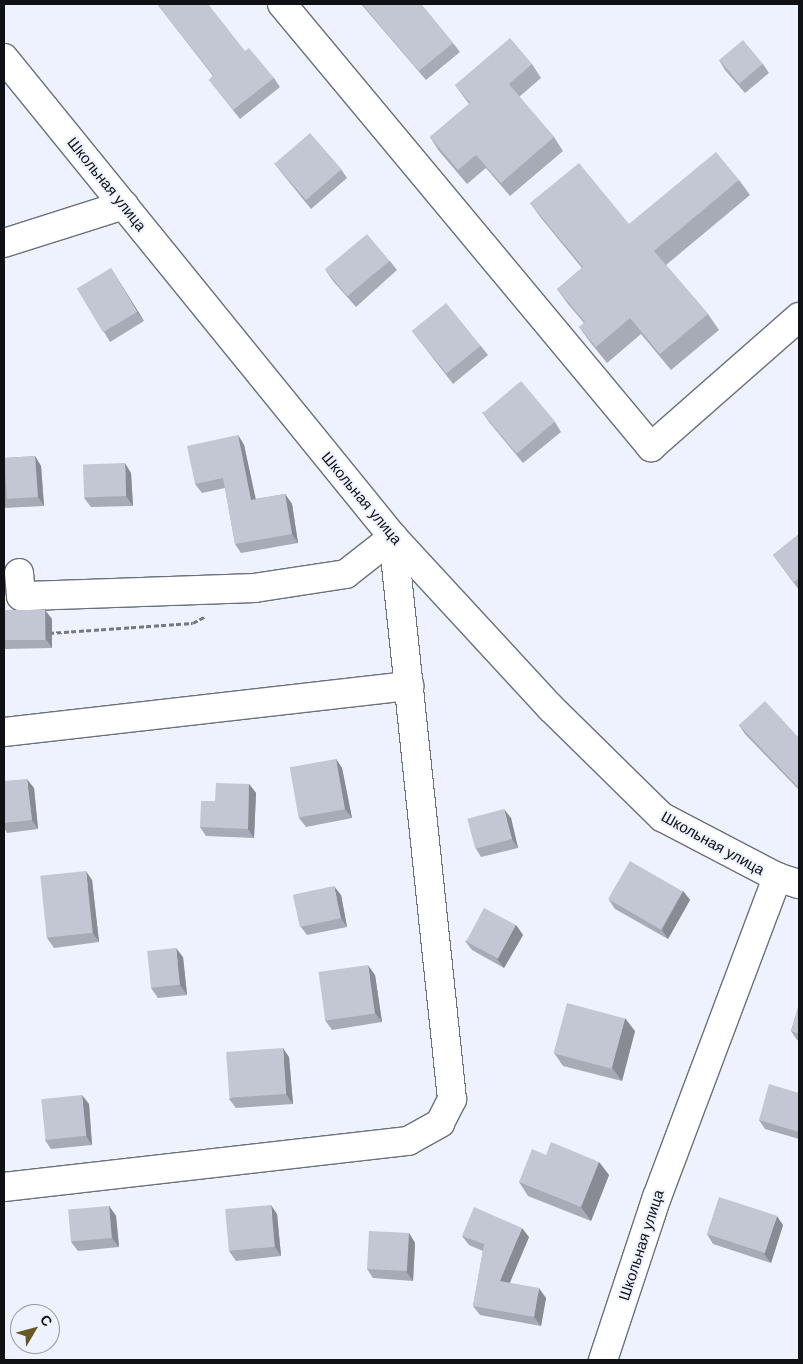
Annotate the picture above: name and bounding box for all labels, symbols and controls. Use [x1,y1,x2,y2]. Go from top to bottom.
street label: Школьная улица [64,134,150,234]
street label: Школьная улица [318,448,406,548]
street label: Школьная улица [658,807,768,879]
street label: Школьная улица [615,1187,667,1303]
north arrow [10,1304,60,1354]
text: С [37,1312,56,1329]

